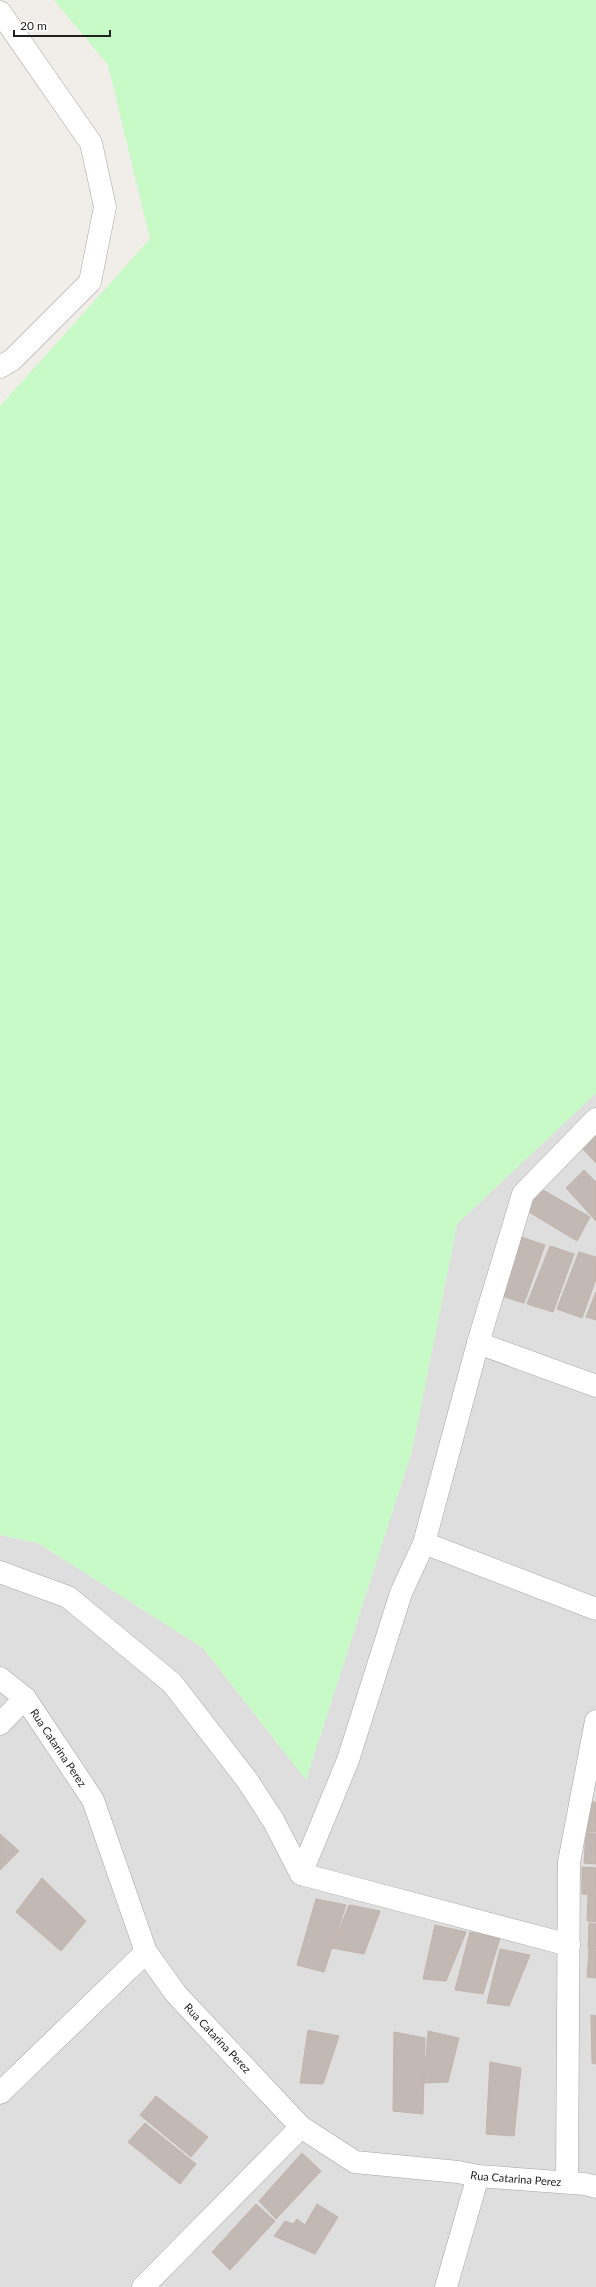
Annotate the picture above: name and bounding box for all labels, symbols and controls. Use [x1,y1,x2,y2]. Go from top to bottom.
scale bar [14,12,110,38]
text: 20 m [20,18,47,33]
street label: Rua Catarina Perez [28,1706,89,1789]
street label: Rua Catarina Perez [182,2000,254,2076]
street label: Rua Catarina Perez [469,2168,562,2188]

